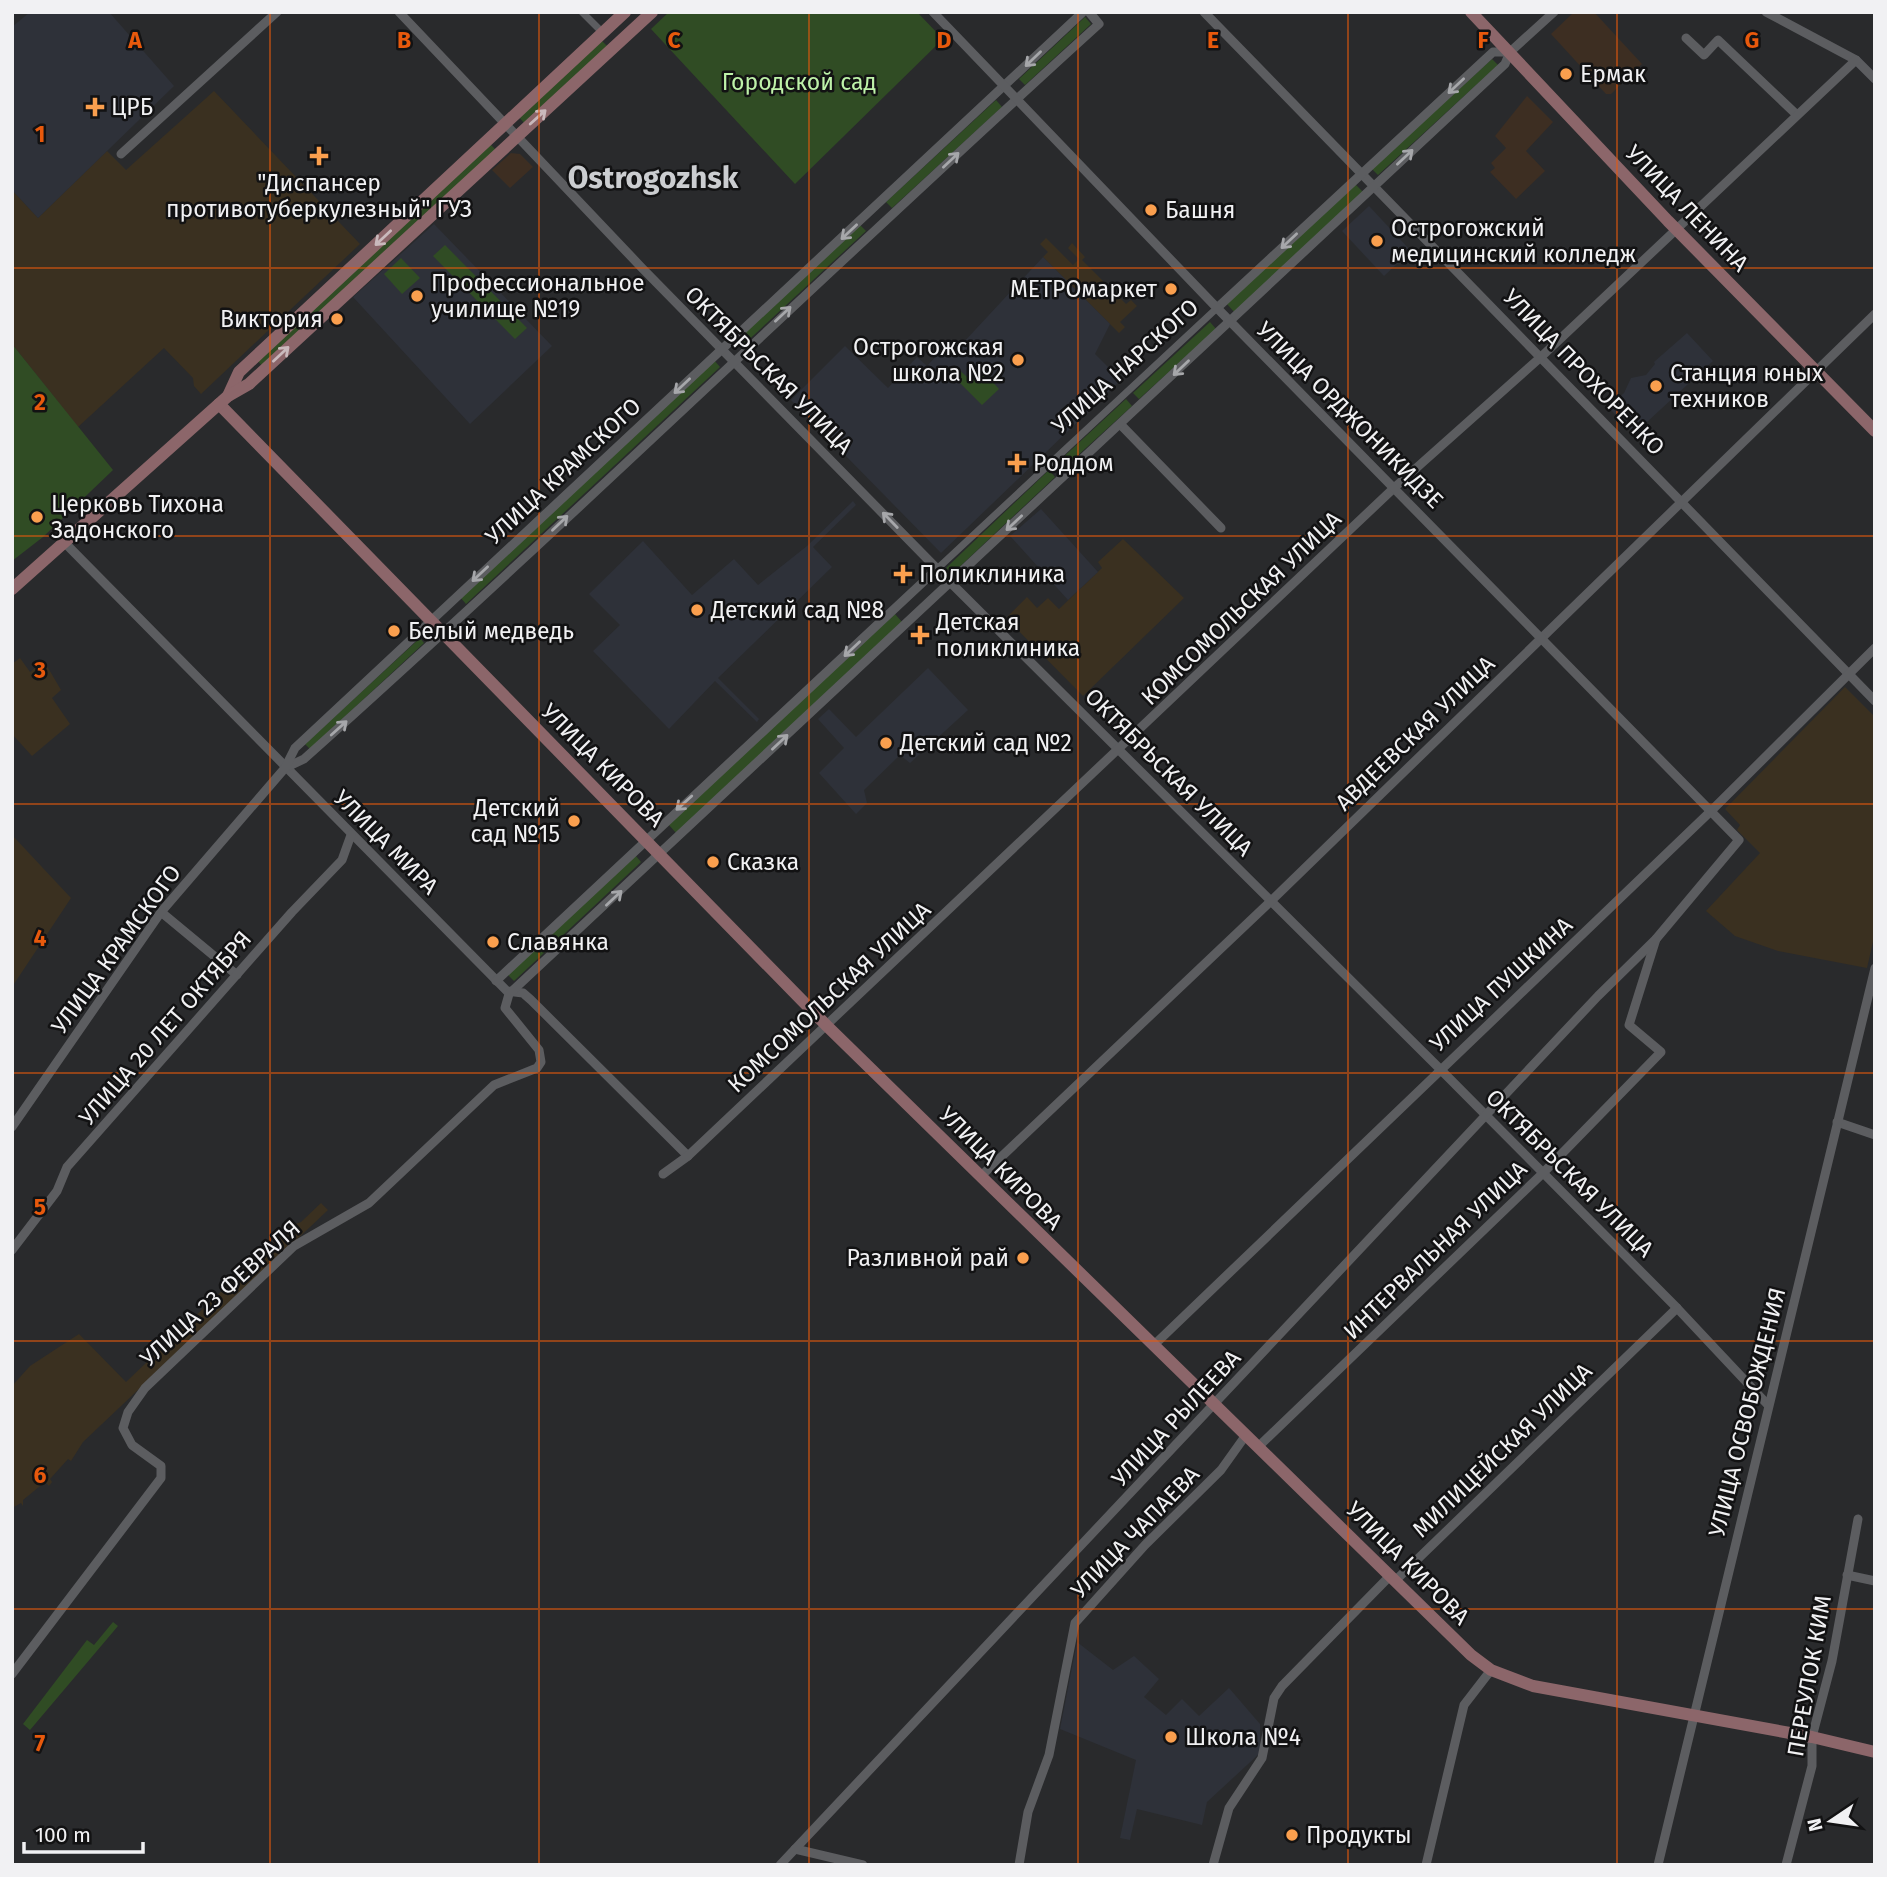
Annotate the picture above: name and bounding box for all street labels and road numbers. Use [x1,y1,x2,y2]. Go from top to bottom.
street label: УЛИЦА ЛЕНИНА [1620,139,1755,278]
street label: ОКТЯБРЬСКАЯ УЛИЦА [679,280,859,460]
street label: УЛИЦА ПРОХОРЕНКО [1497,283,1671,461]
street label: УЛИЦА НАРСКОГО [1046,293,1204,439]
street label: УЛИЦА ОРДЖОНИКИДЗЕ [1251,316,1449,514]
street label: УЛИЦА КРАМСКОГО [480,392,646,550]
street label: КОМСОМОЛЬСКАЯ УЛИЦА [1135,505,1347,711]
street label: АВДЕЕВСКАЯ УЛИЦА [1329,649,1501,816]
street label: ОКТЯБРЬСКАЯ УЛИЦА [1079,682,1259,862]
street label: УЛИЦА КИРОВА [535,697,671,833]
street label: УЛИЦА МИРА [328,784,445,901]
street label: УЛИЦА КРАМСКОГО [45,859,187,1039]
street label: КОМСОМОЛЬСКАЯ УЛИЦА [722,895,937,1098]
street label: УЛИЦА ПУШКИНА [1424,910,1579,1057]
street label: УЛИЦА 20 ЛЕТ ОКТЯБРЯ [73,925,257,1131]
street label: ОКТЯБРЬСКАЯ УЛИЦА [1480,1083,1660,1263]
street label: УЛИЦА КИРОВА [933,1100,1069,1236]
street label: ИНТЕРВАЛЬНАЯ УЛИЦА [1337,1154,1533,1345]
street label: УЛИЦА 23 ФЕВРАЛЯ [134,1214,306,1372]
street label: УЛИЦА ОСВОБОЖДЕНИЯ [1703,1285,1791,1539]
street label: УЛИЦА РЫЛЕЕВА [1106,1343,1247,1492]
street label: МИЛИЦЕЙСКАЯ УЛИЦА [1406,1356,1598,1543]
street label: УЛИЦА ЧАПАЕВА [1065,1460,1206,1604]
street label: УЛИЦА КИРОВА [1340,1495,1476,1631]
street label: ПЕРЕУЛОК КИМ [1781,1593,1837,1759]

